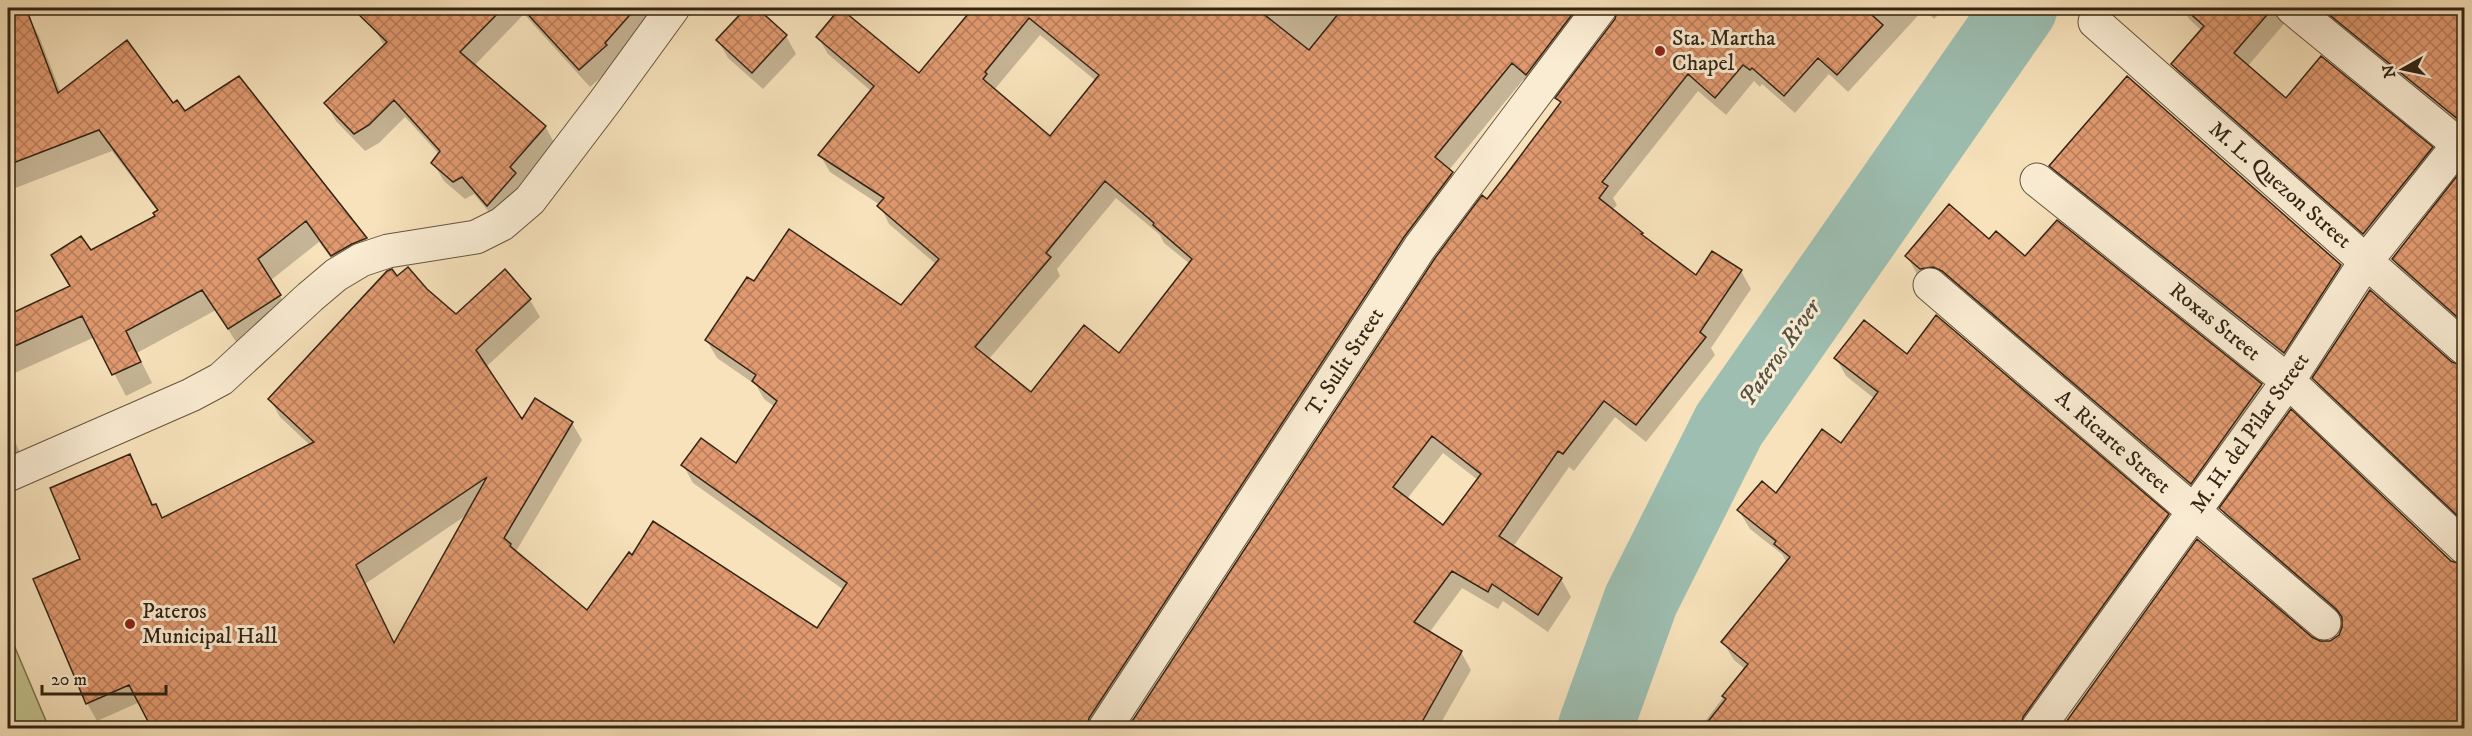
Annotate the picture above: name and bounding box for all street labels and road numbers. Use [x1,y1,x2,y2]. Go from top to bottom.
street label: M. L. Quezon Street [2203,116,2357,254]
street label: Roxas Street [2164,277,2266,367]
street label: T. Sulit Street [1300,303,1390,421]
street label: M. H. del Pilar Street [2185,348,2315,518]
street label: A. Ricarte Street [2050,384,2176,500]

